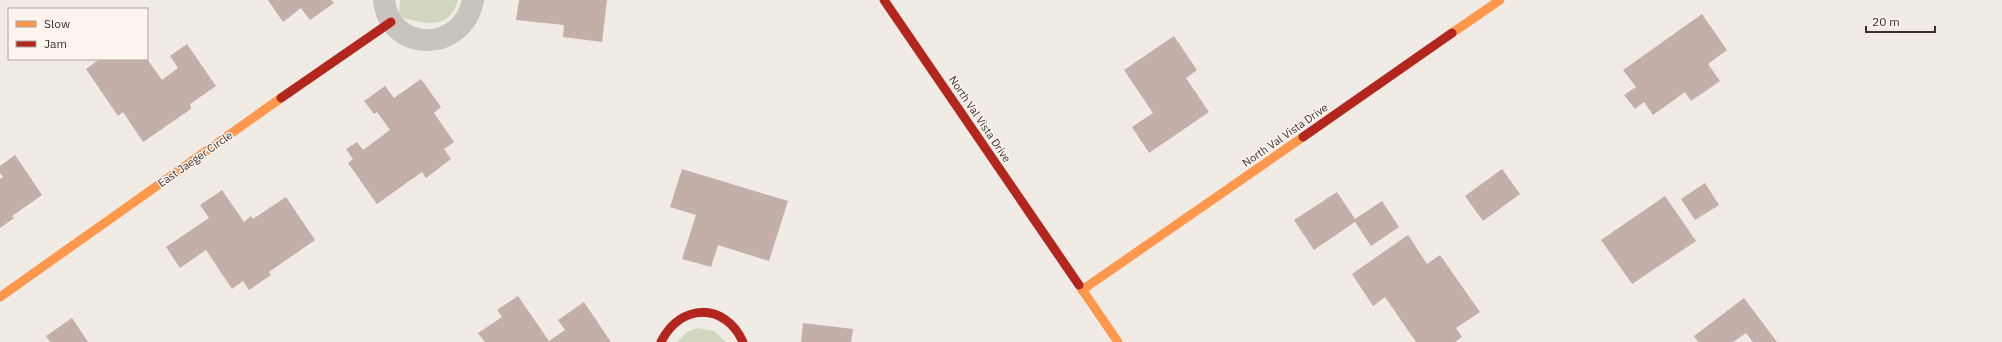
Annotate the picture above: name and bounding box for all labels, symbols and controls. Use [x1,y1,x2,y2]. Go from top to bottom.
legend [8,8,148,60]
scale bar [1866,8,1935,34]
text: 20 m [1872,14,1900,29]
text: Slow [44,16,70,31]
text: Jam [44,36,67,51]
street label: North Val Vista Drive [946,73,1014,165]
street label: North Val Vista Drive [1240,100,1330,170]
street label: East Jaeger Circle [155,128,235,190]

